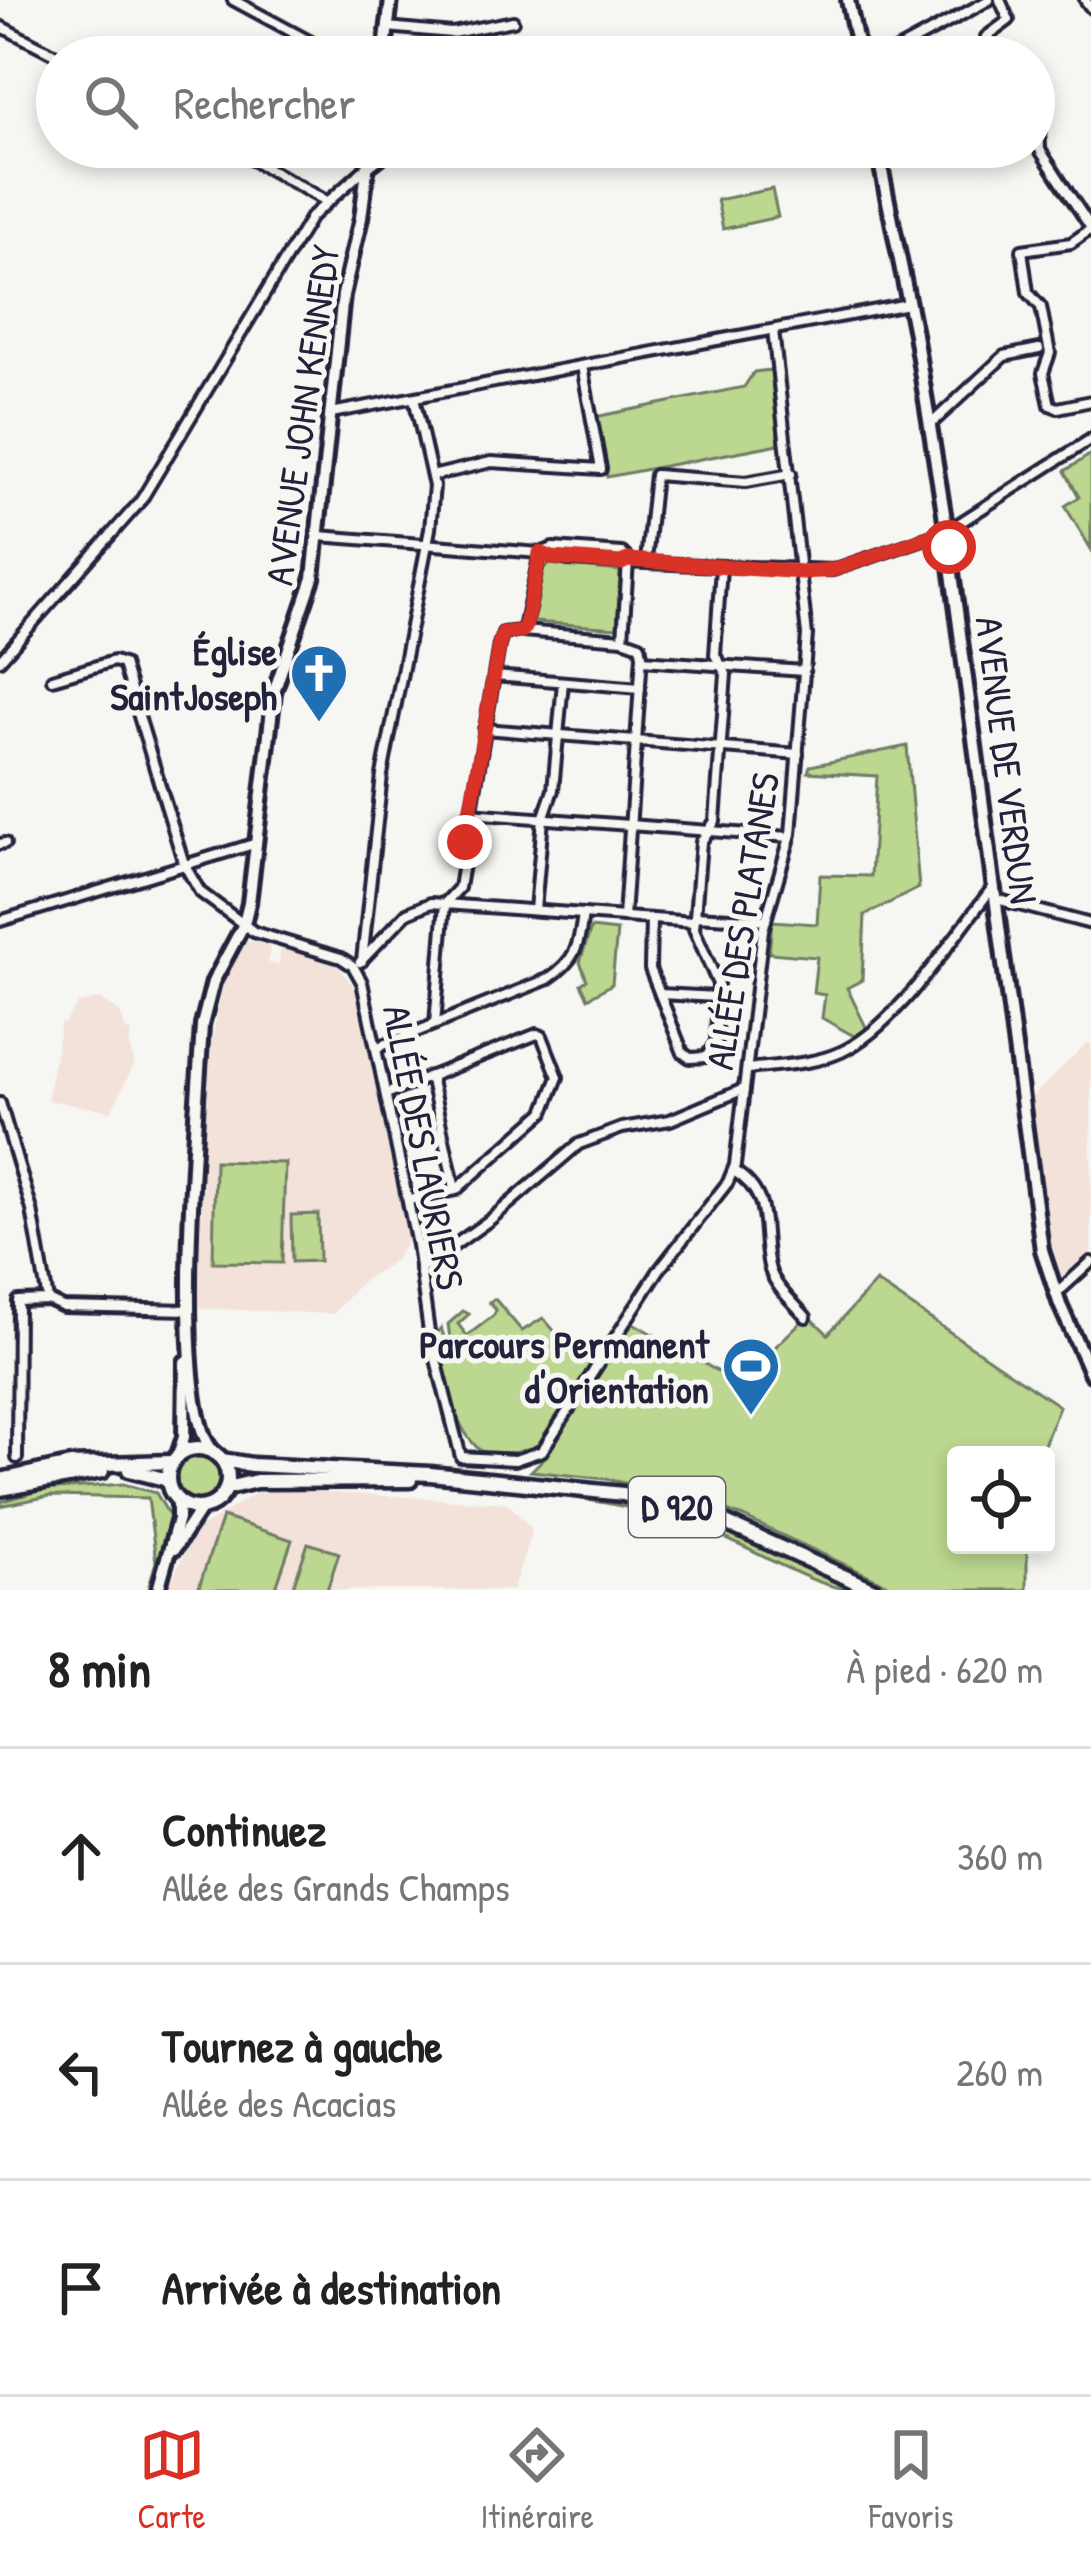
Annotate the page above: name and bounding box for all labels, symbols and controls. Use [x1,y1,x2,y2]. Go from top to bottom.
search box [36,36,1055,168]
icon: search [78,69,144,135]
text: Rechercher [174,72,356,133]
street label: AVENUE JOHN KENNEDY [251,242,352,588]
route start [922,520,976,574]
street label: AVENUE DE VERDUN [964,613,1051,907]
place label: Église SaintJoseph [110,624,278,723]
church icon: Église SaintJoseph [288,642,350,724]
street label: ALLÉE DES PLATANES [692,769,791,1073]
route end [438,815,492,869]
street label: ALLÉE DES LAURIERS [371,1000,478,1294]
place label: Parcours Permanent d'Orientation [419,1317,711,1415]
sports icon: Parcours Permanent d'Orientation [720,1335,782,1417]
map controls [947,1446,1055,1554]
button: locate [947,1446,1055,1554]
road number: D 920 [629,1477,725,1537]
text: 8 min [48,1634,151,1703]
text: À pied · 620 m [846,1642,1043,1695]
text: Continuez [162,1799,326,1860]
icon: ahead [48,1823,114,1889]
text: 360 m [957,1829,1043,1882]
text: Allée des Grands Champs [162,1860,510,1913]
text: Tournez à gauche [162,2015,442,2076]
icon: left [48,2039,114,2105]
text: 260 m [956,2045,1043,2098]
text: Allée des Acacias [162,2076,396,2129]
icon: arrive [48,2255,114,2321]
text: Arrivée à destination [162,2257,501,2318]
tab: Carte [137,2422,206,2538]
tab: Itinéraire [481,2422,594,2538]
tab: Favoris [869,2422,954,2538]

